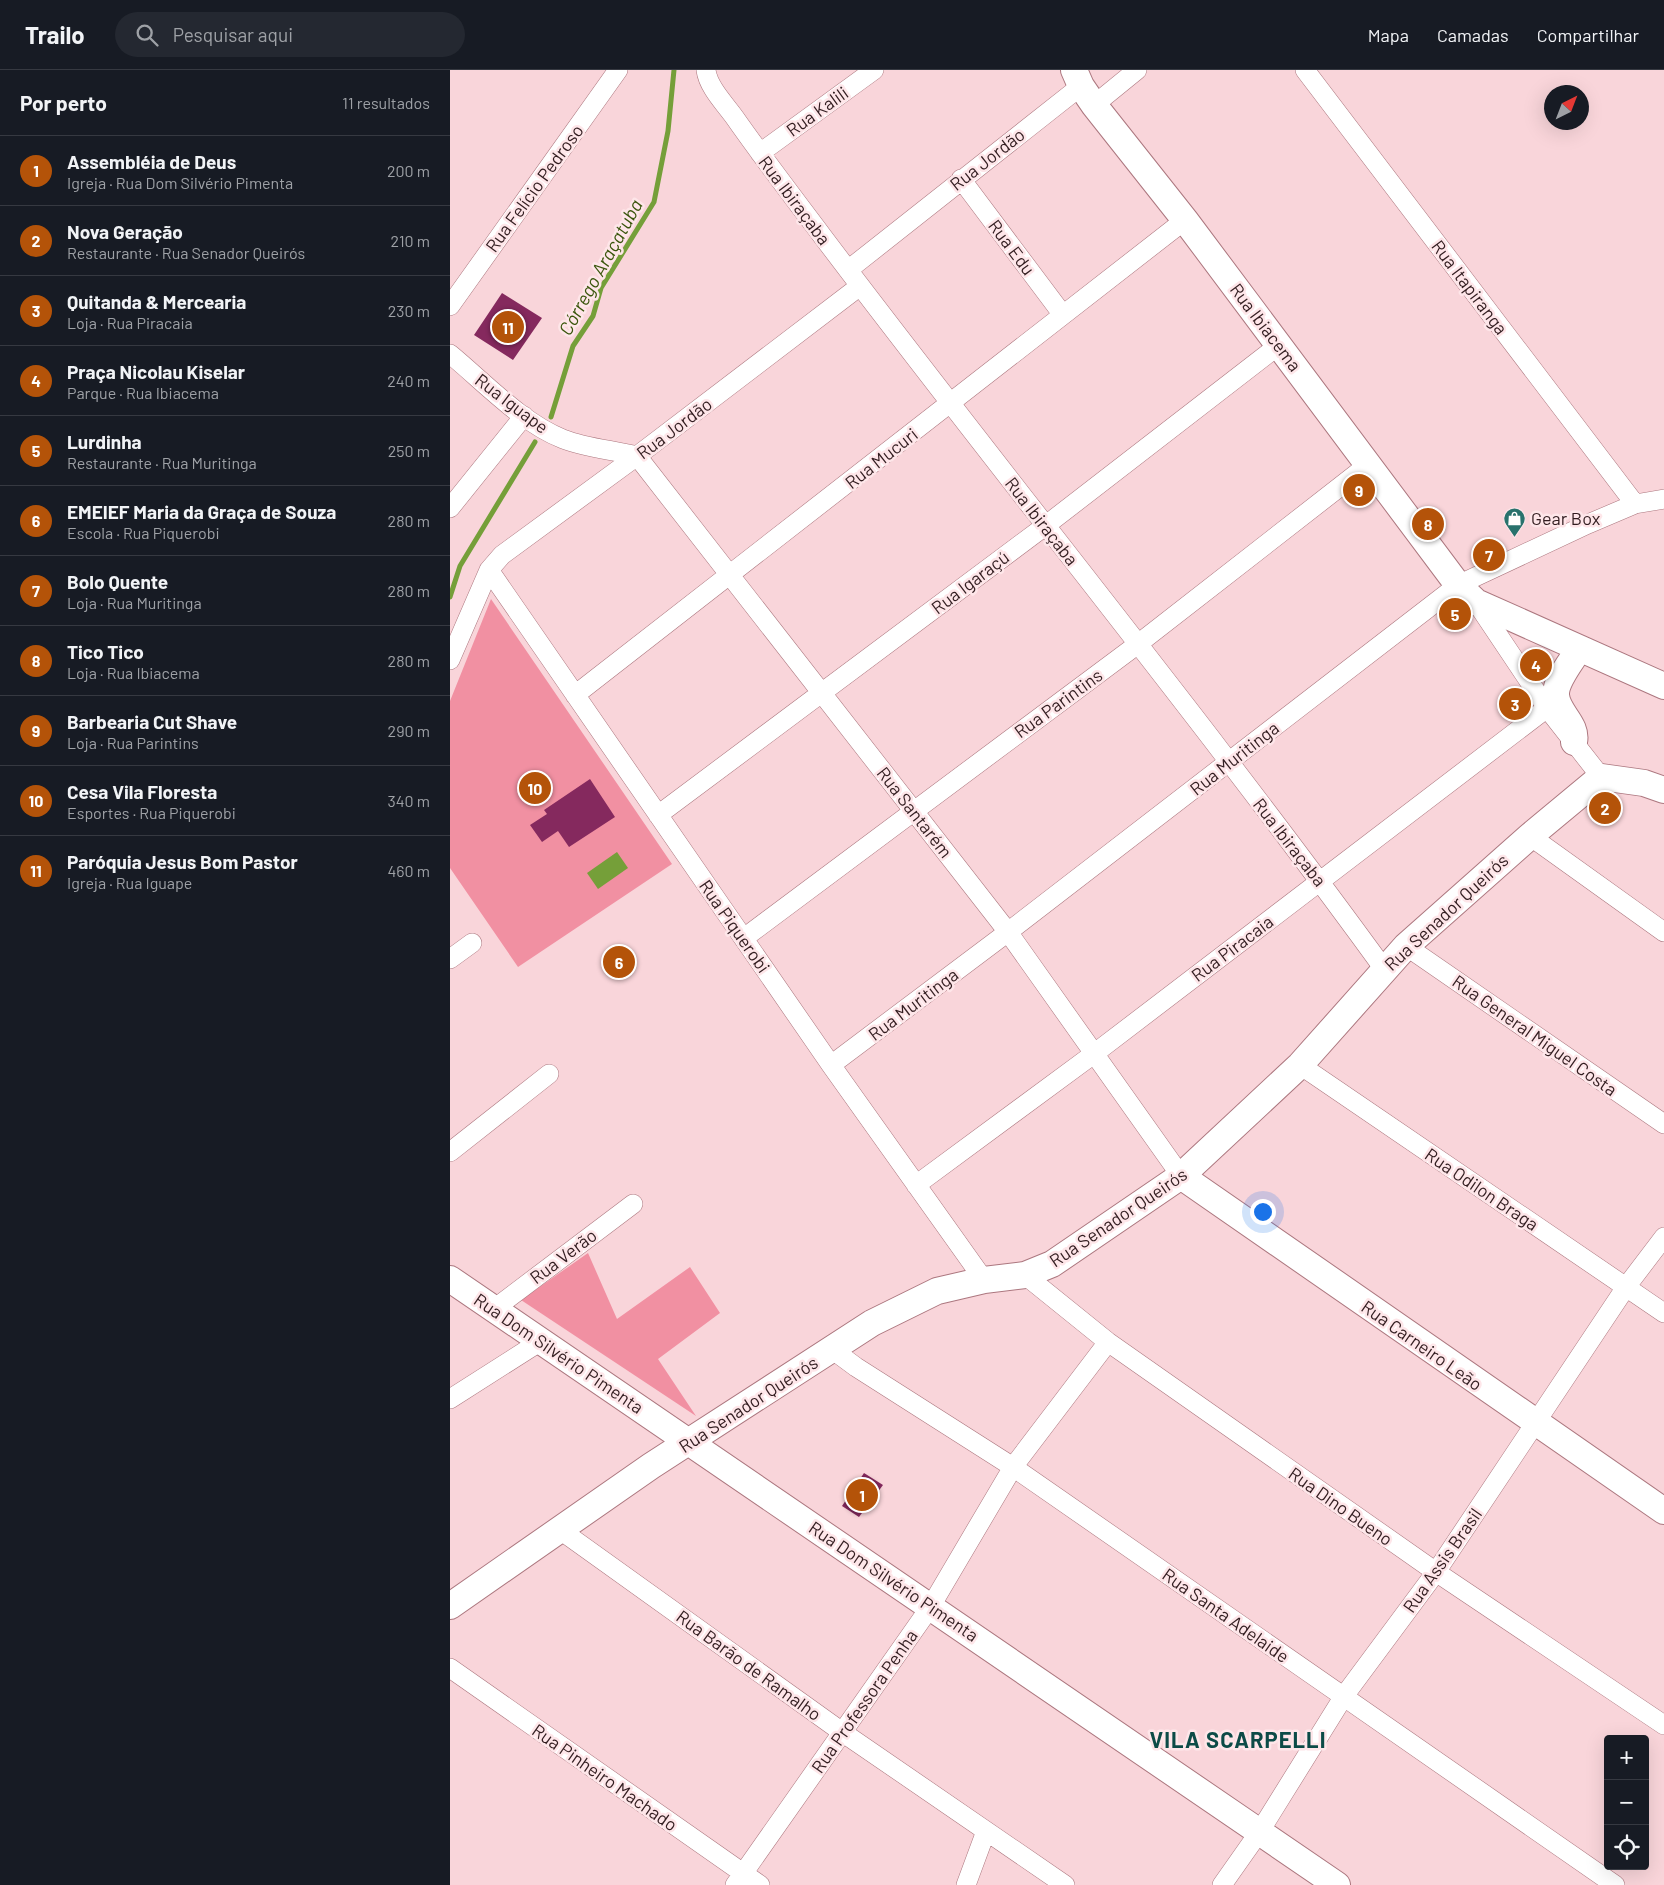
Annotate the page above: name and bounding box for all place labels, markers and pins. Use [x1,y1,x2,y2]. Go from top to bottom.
pin: 11 [492,308,524,346]
pin: 9 [1343,471,1375,509]
pin: 8 [1412,505,1444,543]
shop icon: Gear Box [1503,506,1527,537]
place label: Gear Box [1531,507,1601,529]
pin: 7 [1473,536,1505,574]
pin: 5 [1439,595,1471,633]
pin: 4 [1520,646,1552,684]
pin: 3 [1499,685,1531,723]
pin: 10 [519,769,551,807]
pin: 2 [1589,789,1621,827]
pin: 6 [603,943,635,981]
pin: 1 [846,1476,878,1514]

